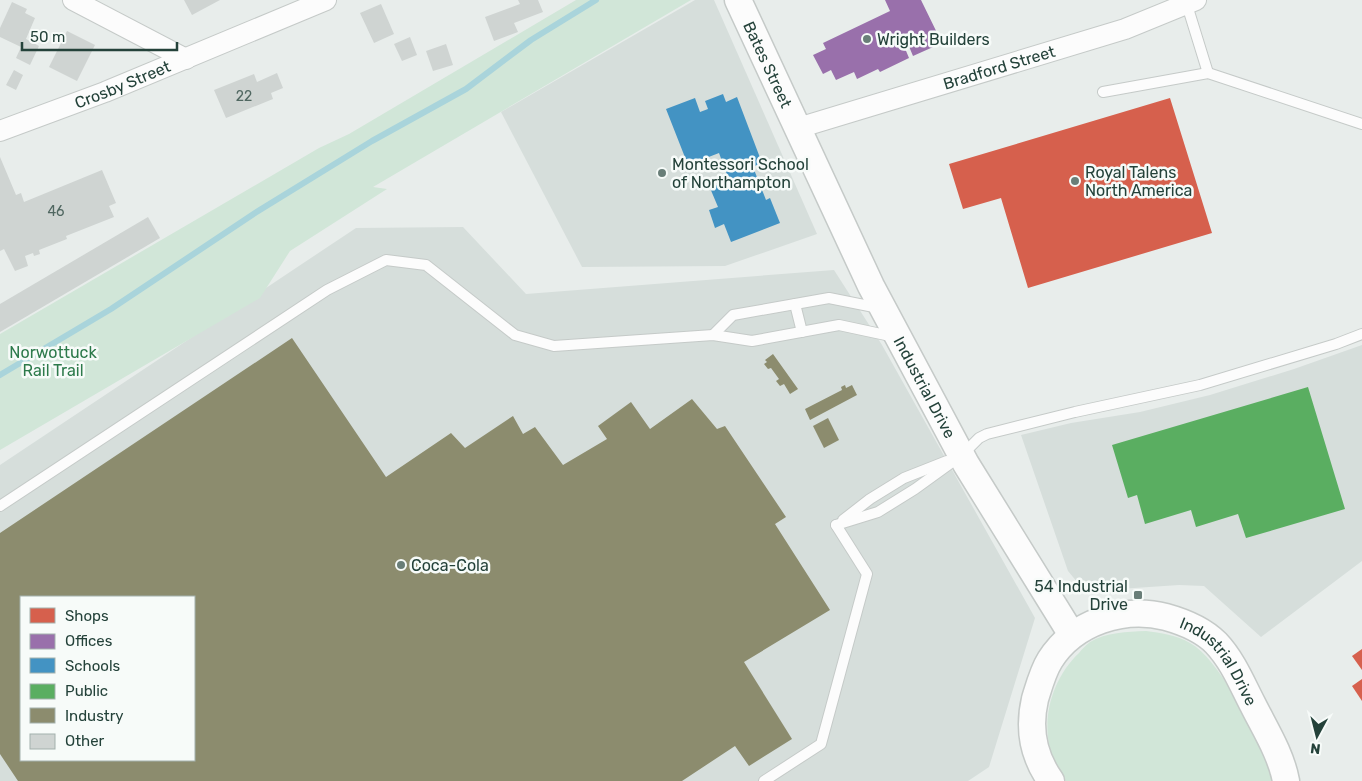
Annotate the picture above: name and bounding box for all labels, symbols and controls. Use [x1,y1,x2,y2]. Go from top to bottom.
street label: Bates Street [740,18,796,111]
scale bar [22,20,178,52]
text: 50 m [30,28,65,46]
place label: Wright Builders [877,30,990,49]
marker: Wright Builders [861,33,873,45]
street label: Bradford Street [941,41,1057,93]
street label: Crosby Street [72,56,173,112]
house number: 22 [236,88,252,105]
place label: Montessori School of Northampton [672,155,809,192]
place label: Royal Talens North America [1085,163,1192,200]
marker: Montessori School of Northampton [656,167,668,179]
marker: Royal Talens North America [1069,175,1081,187]
house number: 46 [47,203,65,220]
street label: Industrial Drive [890,333,960,441]
park label: Norwottuck Rail Trail [9,343,97,380]
place label: Coca-Cola [411,556,489,575]
marker: Coca-Cola [395,559,407,571]
place label: 54 Industrial Drive [1034,577,1128,614]
marker: 54 Industrial Drive [1132,589,1144,601]
legend [20,596,195,761]
text: Shops [65,607,109,625]
street label: Industrial Drive [1177,613,1261,709]
text: Offices [65,632,113,650]
text: Schools [65,657,121,675]
text: Public [65,682,108,700]
text: Industry [65,707,124,725]
north arrow [1292,711,1342,761]
text: Other [65,732,105,750]
text: N [1309,739,1322,757]

